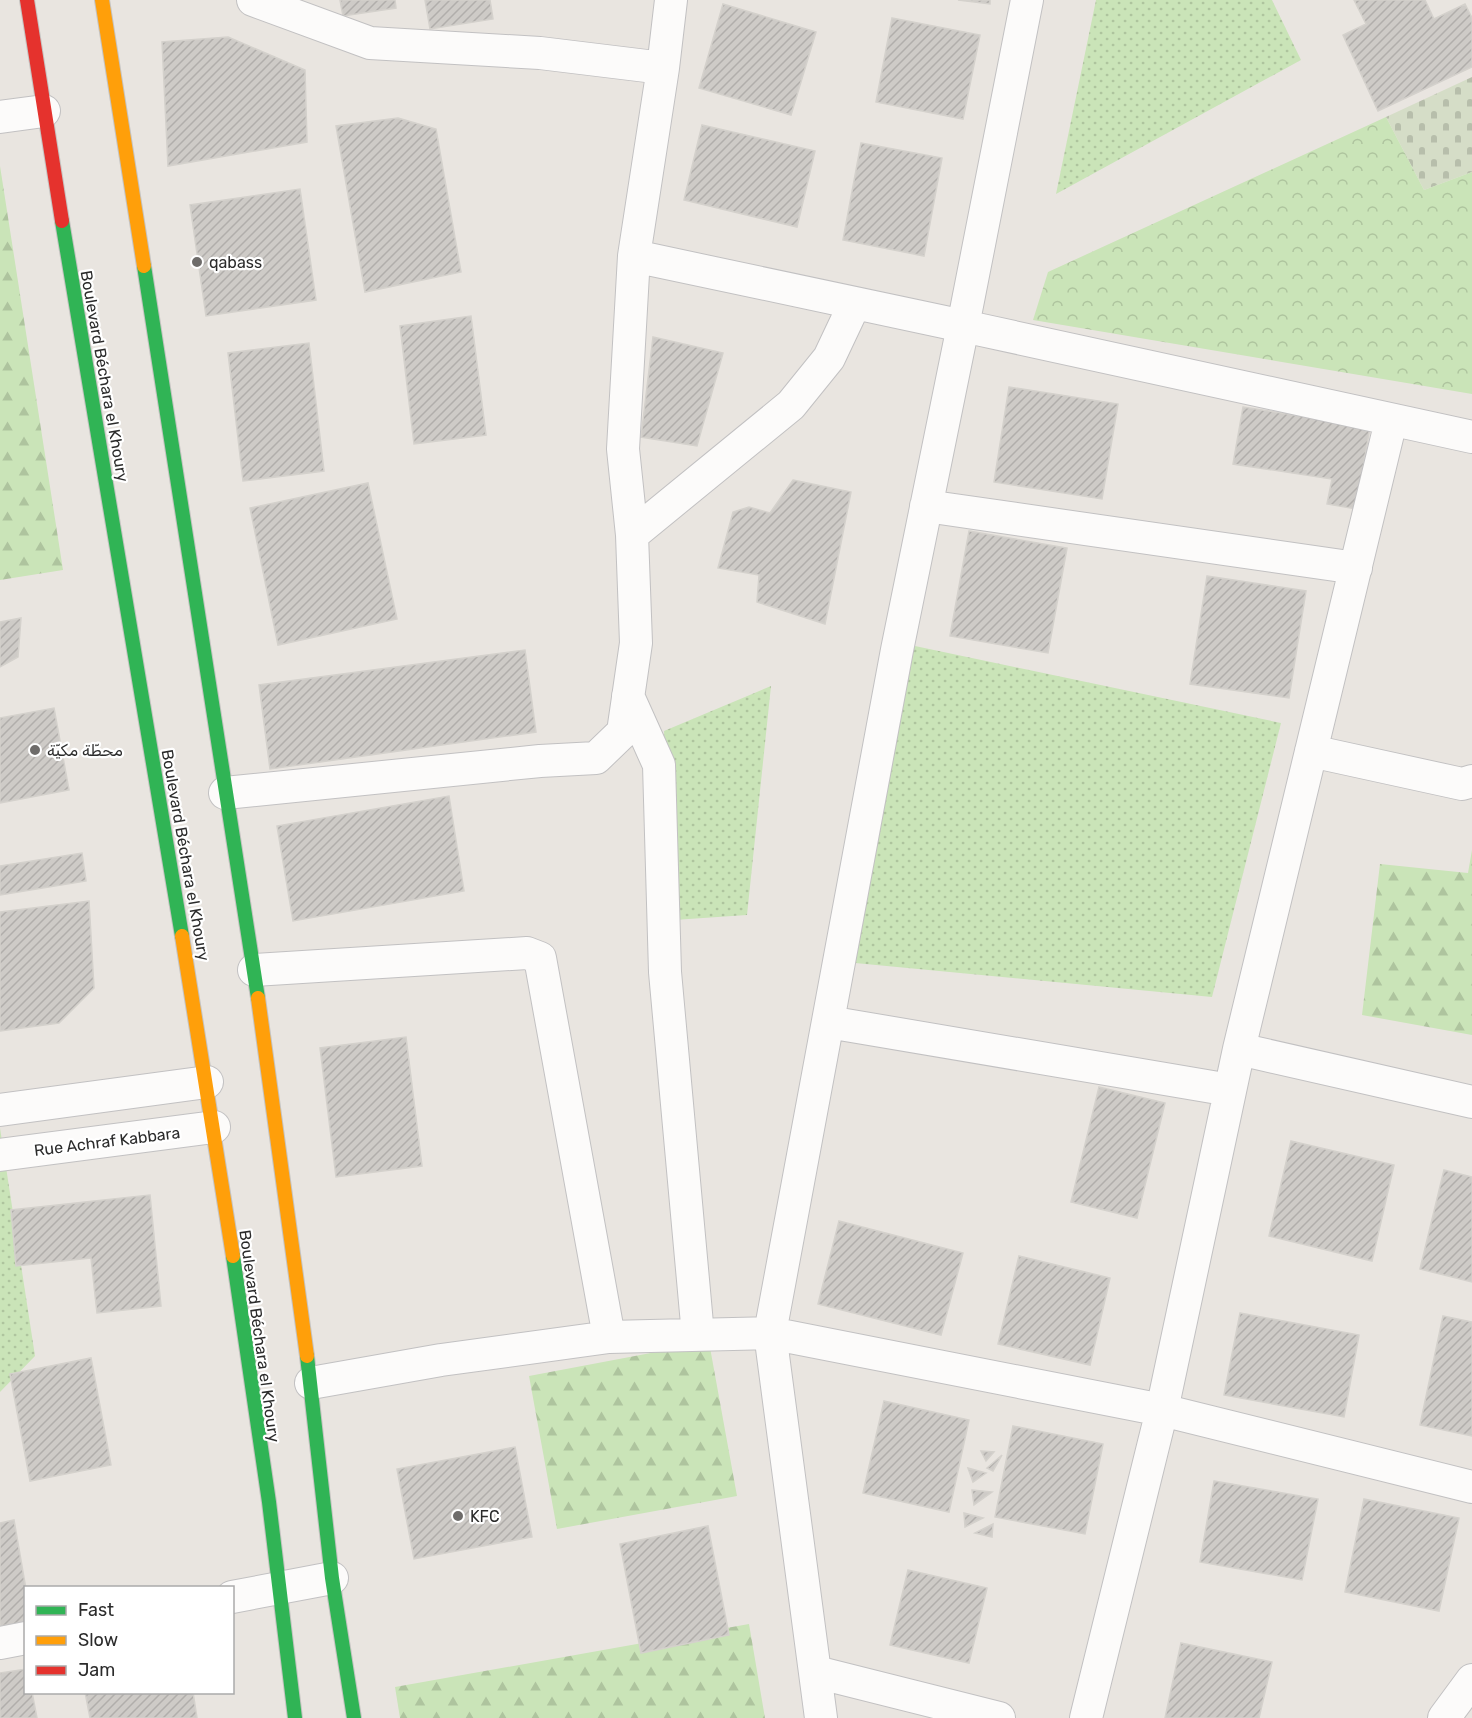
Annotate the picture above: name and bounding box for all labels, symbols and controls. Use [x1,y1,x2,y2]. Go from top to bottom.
place label: qabass [209,253,262,272]
marker: qabass [190,255,204,269]
street label: Boulevard Béchara el Khoury [77,269,133,483]
place label: محطّة مكيّة [47,741,123,760]
marker: محطّة مكيّة [28,743,42,757]
street label: Boulevard Béchara el Khoury [158,748,214,962]
street label: Rue Achraf Kabbara [33,1123,181,1160]
street label: Boulevard Béchara el Khoury [235,1229,284,1444]
place label: KFC [470,1507,500,1526]
marker: KFC [451,1509,465,1523]
legend [24,1586,234,1694]
text: Fast [78,1599,114,1621]
text: Slow [78,1629,118,1651]
text: Jam [78,1659,115,1681]

